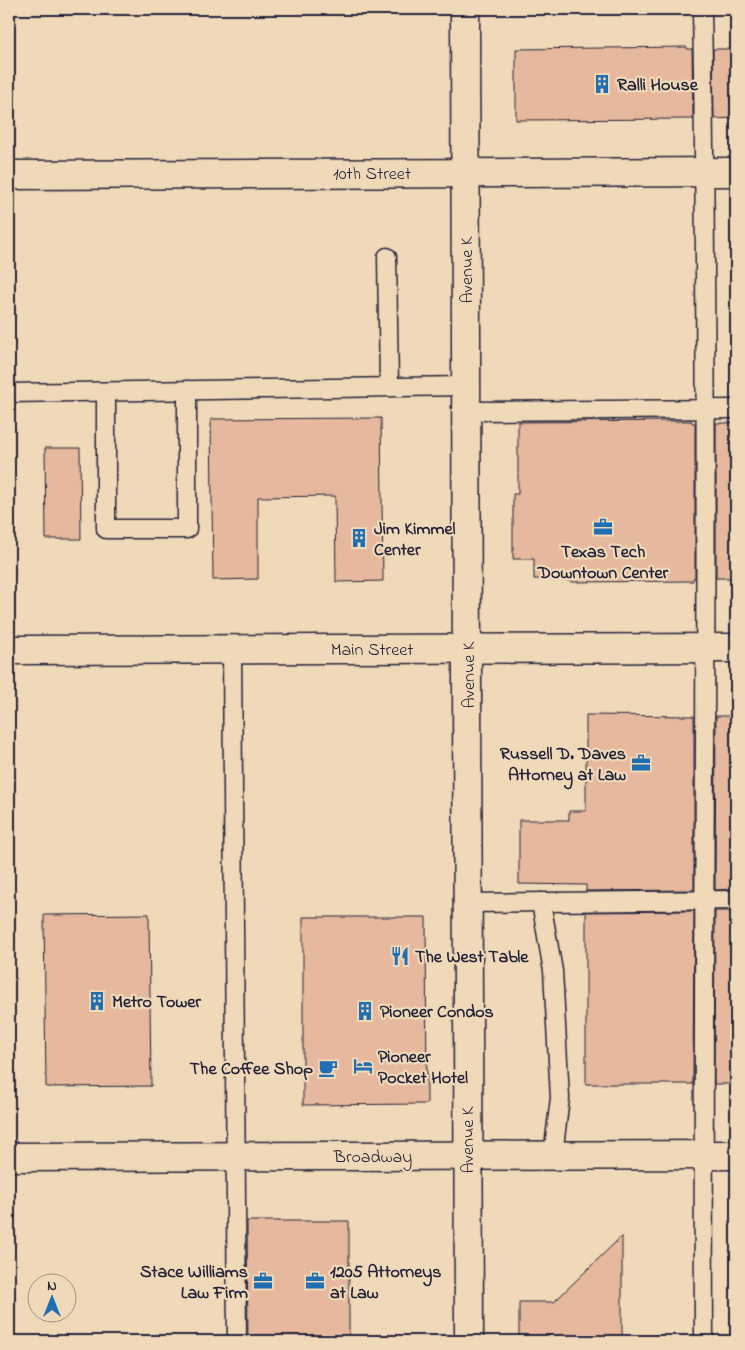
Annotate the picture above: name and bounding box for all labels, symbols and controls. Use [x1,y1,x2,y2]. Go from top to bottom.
building icon: Ralli House [591,73,613,95]
place label: Ralli House [617,73,699,99]
street label: 10th Street [333,162,411,188]
street label: Avenue K [455,236,481,304]
office icon: Texas Tech Downtown Center [592,516,614,538]
place label: Jim Kimmel Center [374,517,456,564]
building icon: Jim Kimmel Center [348,527,370,549]
place label: Texas Tech Downtown Center [537,540,669,587]
street label: Main Street [331,638,413,664]
street label: Avenue K [457,641,483,709]
place label: Russell D. Daves Attorney at Law [500,742,626,790]
office icon: Russell D. Daves Attorney at Law [630,752,652,774]
restaurant icon: The West Table [389,945,411,967]
place label: The West Table [415,945,529,971]
building icon: Metro Tower [86,990,108,1012]
place label: Metro Tower [112,990,201,1016]
building icon: Pioneer Condos [354,1000,376,1022]
place label: Pioneer Condos [380,1000,494,1026]
place label: Pioneer Pocket Hotel [378,1045,468,1092]
hotel icon: Pioneer Pocket Hotel [352,1055,374,1077]
place label: The Coffee Shop [190,1057,313,1083]
cafe icon: The Coffee Shop [317,1057,339,1079]
street label: Avenue K [456,1106,482,1174]
street label: Broadway [333,1145,412,1171]
place label: Stace Williams Law Firm [140,1260,248,1307]
place label: 1205 Attorneys at Law [330,1260,441,1307]
office icon: Stace Williams Law Firm [252,1270,274,1292]
office icon: 1205 Attorneys at Law [304,1270,326,1292]
north arrow [28,1272,78,1322]
text: N [47,1276,57,1297]

